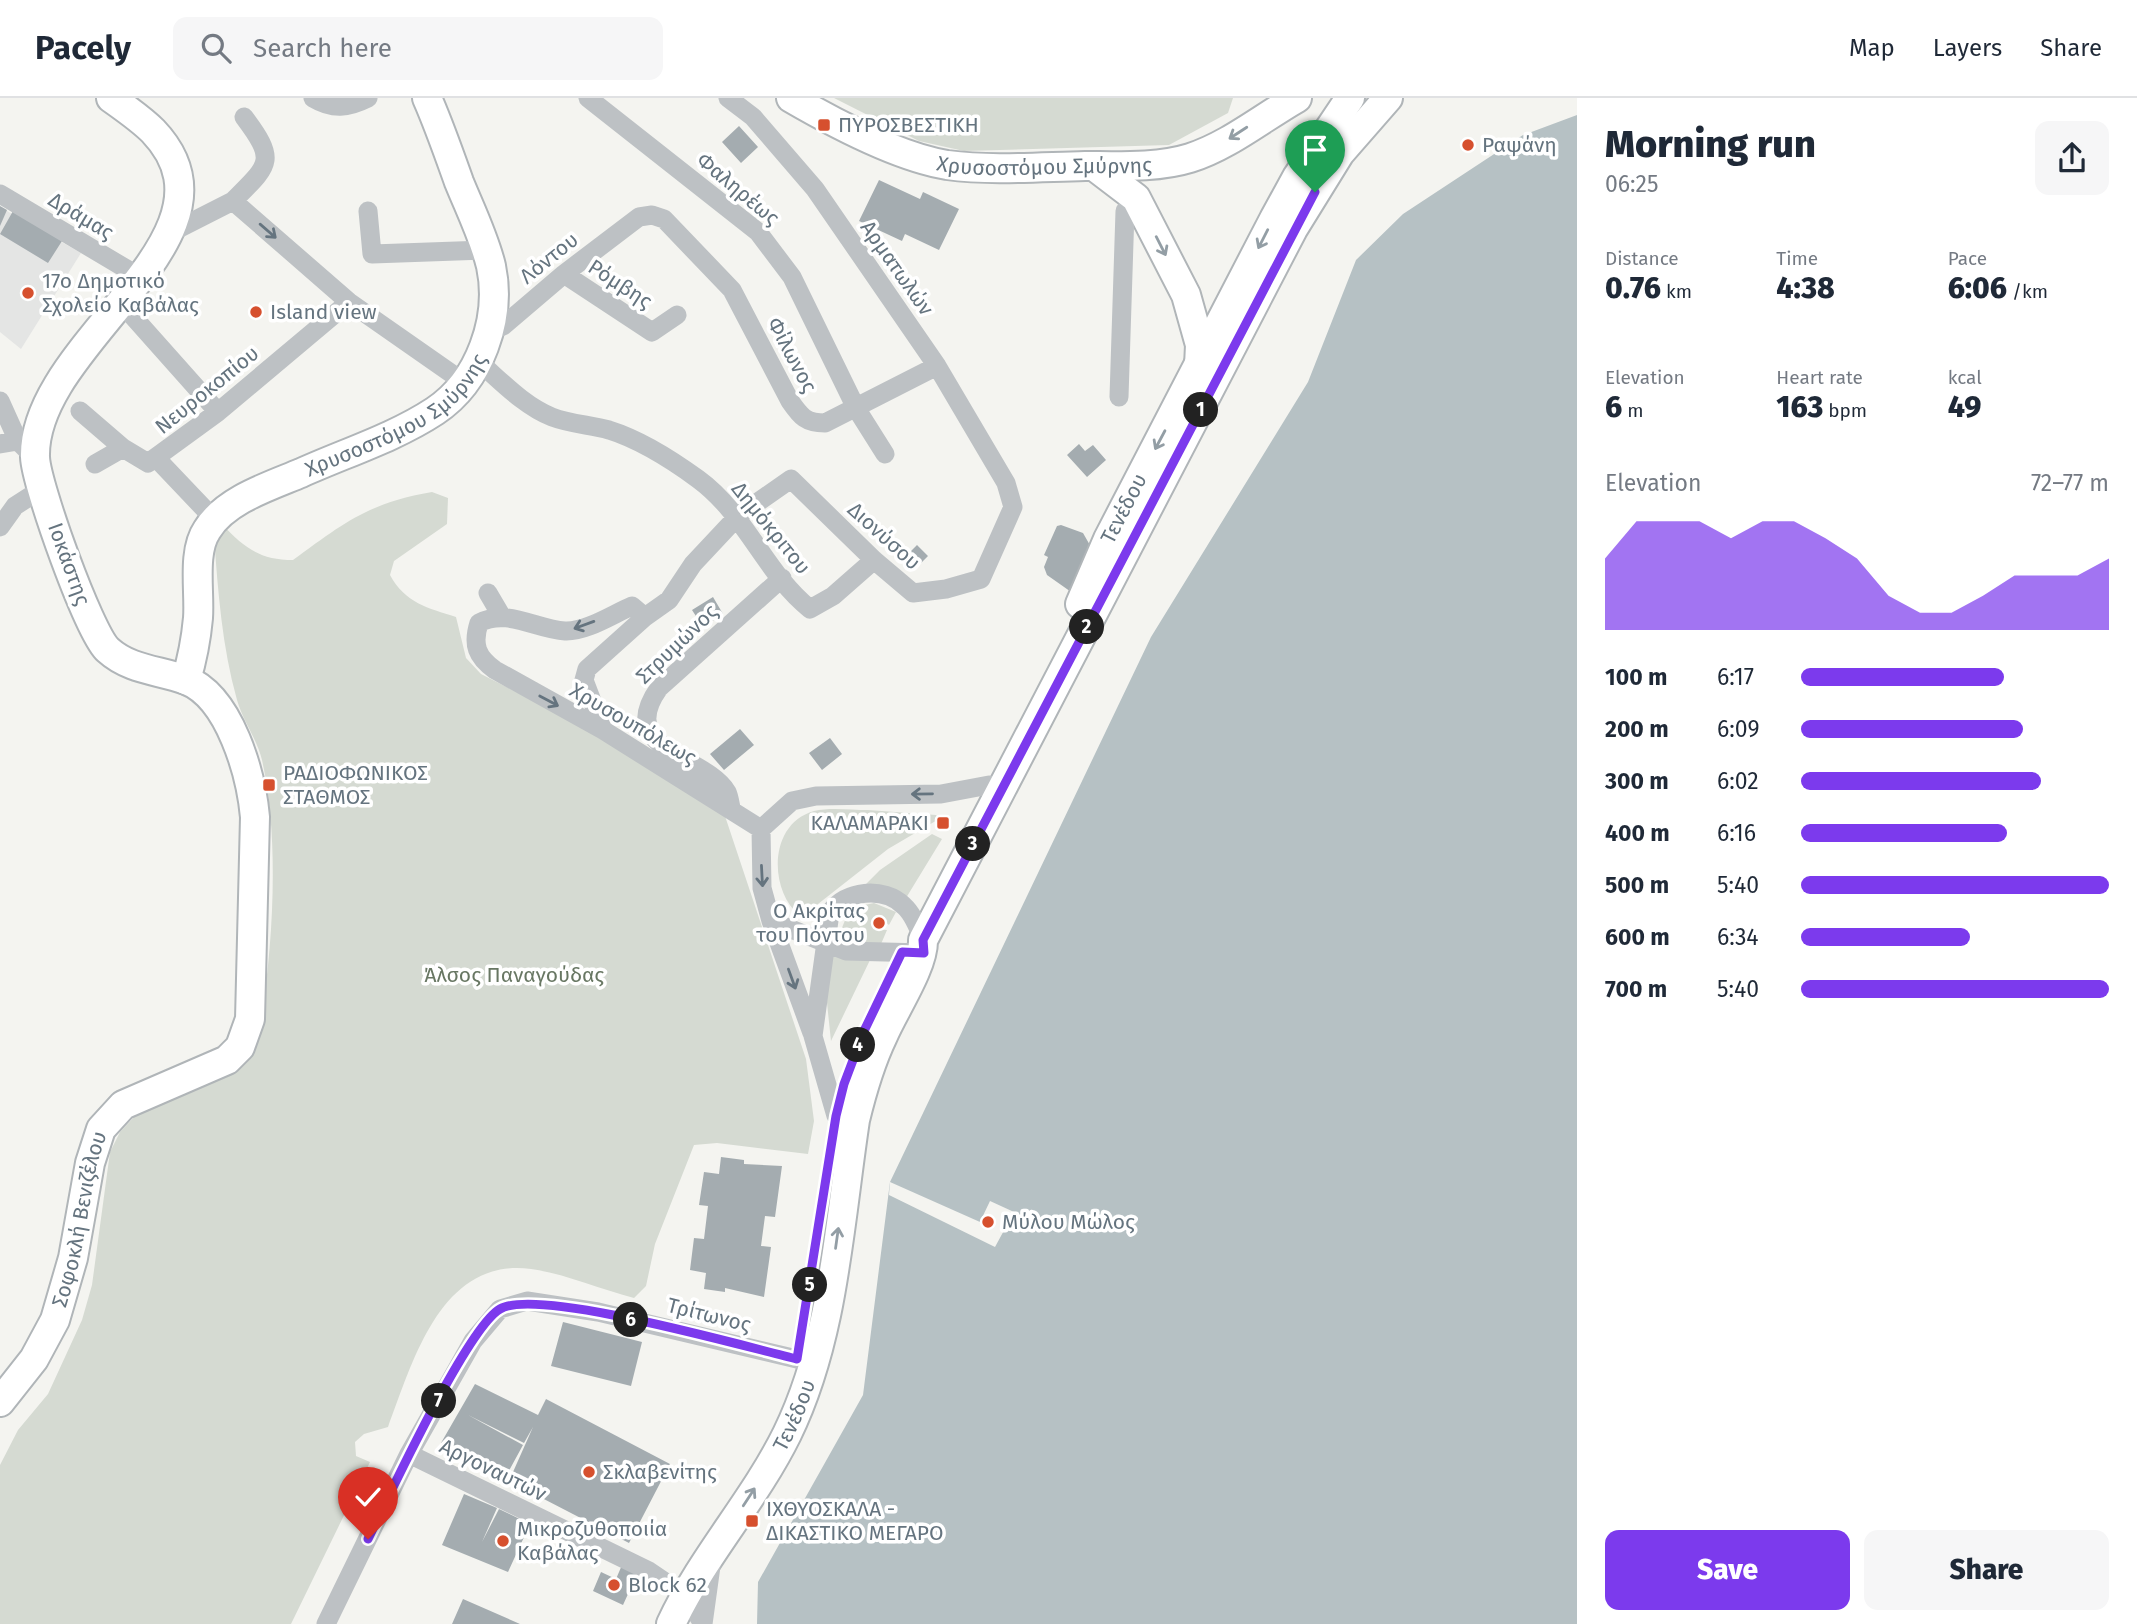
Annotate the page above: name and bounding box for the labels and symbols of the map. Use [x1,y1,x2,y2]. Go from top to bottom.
place label: ΠΥΡΟΣΒΕΣΤΙΚΗ [838,112,979,138]
marker: ΠΥΡΟΣΒΕΣΤΙΚΗ [816,117,832,133]
pin [1285,120,1345,192]
one-way arrow [1229,127,1249,141]
place label: Ραψάνη [1482,132,1557,158]
marker: Ραψάνη [1460,137,1476,153]
street label: Φαληρέως [691,147,785,231]
street label: Χρυσοστόμου Σμύρνης [935,150,1153,181]
street label: Δράμας [44,187,118,246]
street label: Αρματωλών [855,215,939,321]
one-way arrow [259,223,277,239]
street label: Λόντου [515,227,583,289]
one-way arrow [1256,228,1270,249]
one-way arrow [1154,236,1168,256]
street label: Ρόμβης [583,254,657,314]
place label: 17ο Δημοτικό Σχολείο Καβάλας [42,268,199,318]
marker: 17ο Δημοτικό Σχολείο Καβάλας [20,285,36,301]
place label: Island view [270,299,377,325]
marker: Island view [248,304,264,320]
street label: Φίλωνος [761,313,823,397]
street label: Νευροκοπίου [150,340,264,440]
street label: Χρυσοστόμου Σμύρνης [301,349,492,483]
pin: 1 [1184,392,1218,428]
one-way arrow [1153,429,1167,450]
street label: Τενέδου [1095,469,1153,548]
street label: Δημόκριτου [726,476,816,580]
street label: Διονύσου [842,497,926,575]
street label: Ιοκάστης [42,519,96,609]
street label: Στρυμώνος [631,599,723,689]
pin: 2 [1070,610,1104,644]
one-way arrow [574,620,596,632]
street label: Χρυσουπόλεως [565,677,701,771]
one-way arrow [538,695,559,708]
place label: ΡΑΔΙΟΦΩΝΙΚΟΣ ΣΤΑΘΜΟΣ [283,760,428,810]
marker: ΡΑΔΙΟΦΩΝΙΚΟΣ ΣΤΑΘΜΟΣ [261,777,277,793]
one-way arrow [911,787,934,801]
place label: ΚΑΛΑΜΑΡΑΚΙ [811,810,929,836]
marker: ΚΑΛΑΜΑΡΑΚΙ [935,815,951,831]
pin: 3 [956,826,990,862]
one-way arrow [755,864,768,887]
place label: Ο Ακρίτας του Πόντου [755,898,865,948]
marker: Ο Ακρίτας του Πόντου [871,915,887,931]
park label: Άλσος Παναγούδας [424,962,604,988]
one-way arrow [787,967,799,989]
pin: 4 [840,1028,876,1062]
street label: Σοφοκλή Βενιζέλου [46,1128,112,1310]
place label: Μύλου Μώλος [1002,1209,1135,1235]
marker: Μύλου Μώλος [980,1214,996,1230]
one-way arrow [831,1227,844,1250]
pin: 5 [792,1268,828,1302]
street label: Τρίτωνος [664,1292,754,1338]
pin: 6 [614,1302,648,1338]
street label: Τενέδου [767,1376,821,1456]
pin: 7 [422,1384,457,1418]
street label: Αργοναυτών [435,1433,551,1507]
place label: Σκλαβενίτης [603,1459,717,1485]
marker: Σκλαβενίτης [581,1464,597,1480]
pin [338,1467,398,1539]
one-way arrow [743,1487,757,1507]
place label: ΙΧΘΥΟΣΚΑΛΑ - ΔΙΚΑΣΤΙΚΟ ΜΕΓΑΡΟ [766,1496,944,1546]
marker: ΙΧΘΥΟΣΚΑΛΑ - ΔΙΚΑΣΤΙΚΟ ΜΕΓΑΡΟ [744,1513,760,1529]
place label: Μικροζυθοποιία Καβάλας [517,1516,667,1566]
marker: Μικροζυθοποιία Καβάλας [495,1533,511,1549]
place label: Block 62 [628,1572,707,1598]
marker: Block 62 [606,1577,622,1593]

